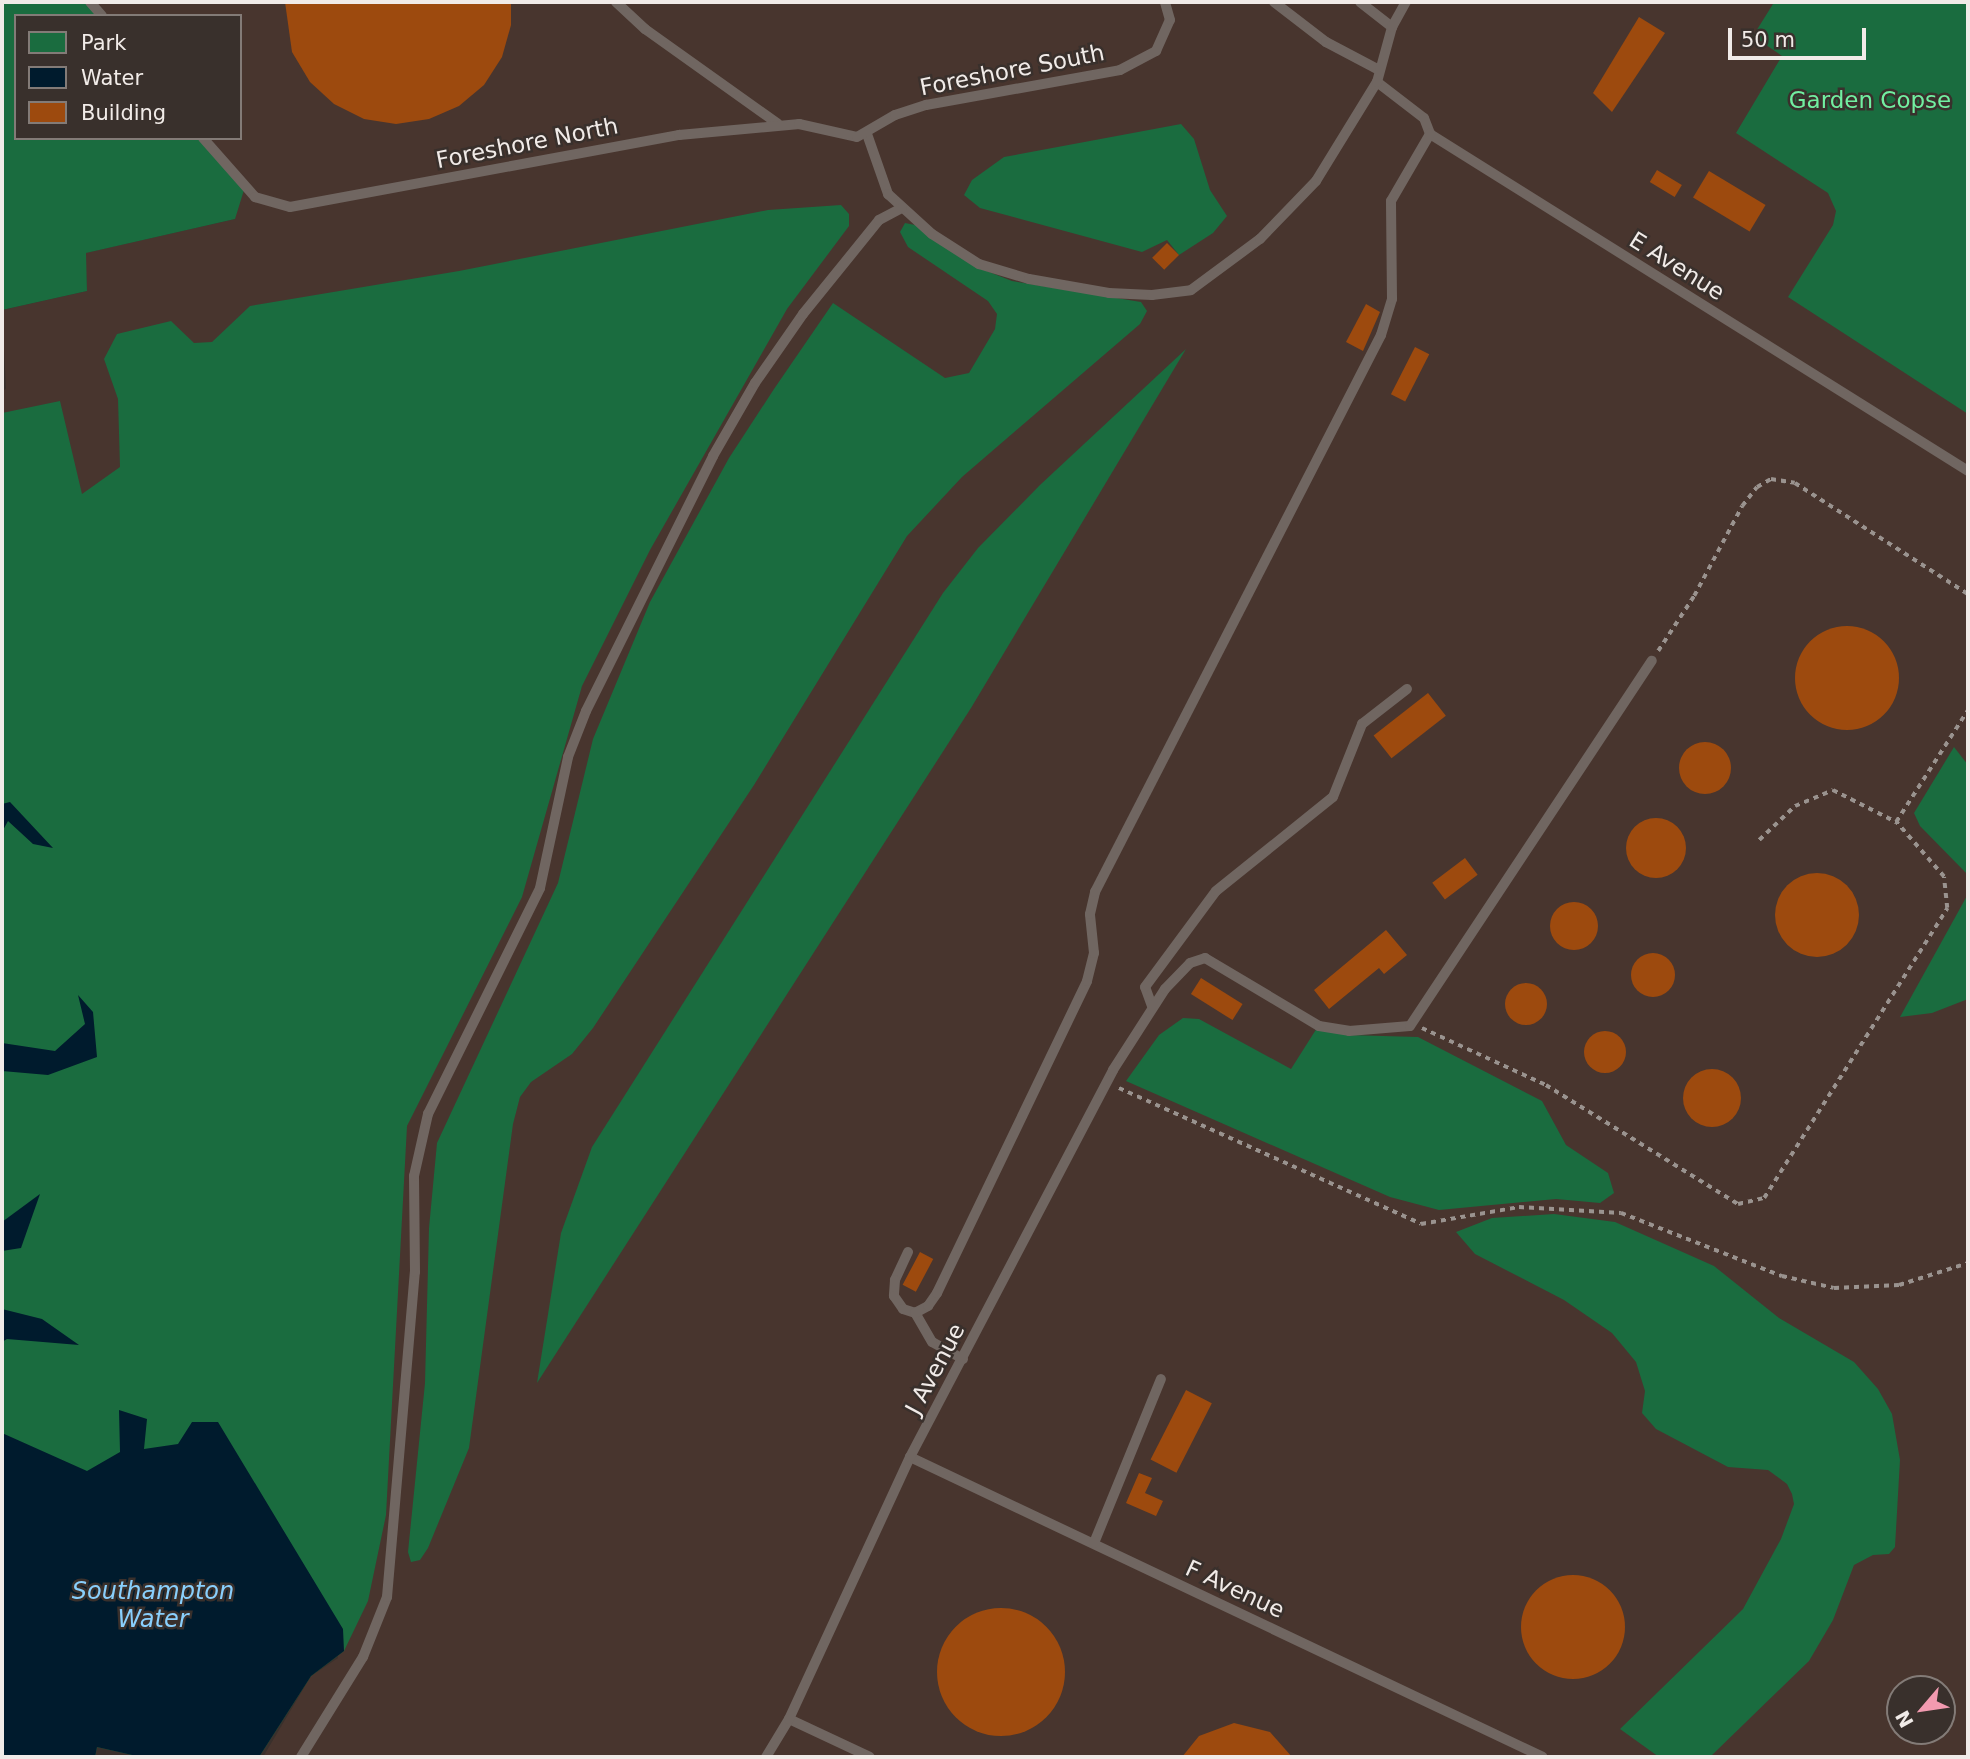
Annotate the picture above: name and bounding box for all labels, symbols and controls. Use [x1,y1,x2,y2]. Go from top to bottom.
legend [14,14,242,140]
scale bar [1732,14,1870,58]
text: 50 m [1741,28,1795,52]
text: Park [81,31,126,55]
street label: Foreshore South [917,39,1107,101]
text: Water [81,66,143,90]
park label: Garden Copse [1789,86,1951,114]
text: Building [81,101,166,125]
street label: Foreshore North [434,112,620,174]
street label: E Avenue [1624,226,1730,306]
street label: J Avenue [899,1319,971,1419]
street label: F Avenue [1181,1554,1289,1624]
water label: Southampton Water [72,1578,234,1634]
north arrow [1886,1675,1956,1745]
text: N [1891,1707,1918,1732]

